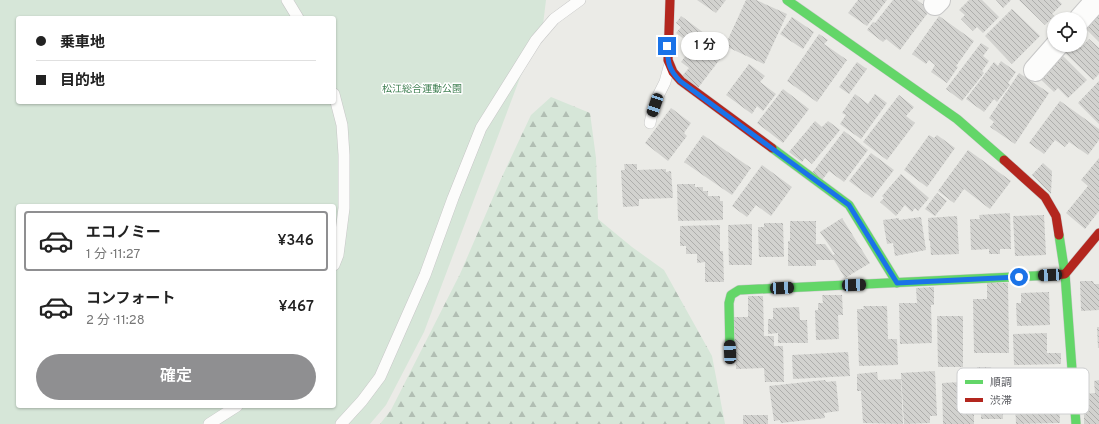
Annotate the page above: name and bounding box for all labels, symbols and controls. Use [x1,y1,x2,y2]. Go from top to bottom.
map controls [1047,12,1087,52]
button: locate [1047,12,1087,52]
callout: 1 分 [681,32,729,60]
text: 乗車地 [60,34,105,53]
route end [658,37,676,55]
text: 1 分 [694,38,716,54]
text: 目的地 [60,72,105,91]
park label: 松江総合運動公園 [382,83,462,96]
car [645,92,665,118]
icon: car [38,223,74,259]
text: エコノミー [86,224,161,243]
text: ¥346 [277,232,314,251]
text: 1 分 · 11:27 [86,247,140,263]
route start [1010,268,1028,286]
car [1038,268,1062,282]
car [842,279,866,291]
car [770,281,794,295]
icon: car [38,289,74,325]
text: コンフォート [86,290,176,309]
text: ¥467 [279,298,314,317]
text: 2 分 · 11:28 [86,313,145,329]
car [724,340,736,364]
button: 確定 [36,354,316,400]
legend [957,368,1089,414]
text: 順調 [990,376,1012,390]
text: 渋滞 [990,394,1012,408]

